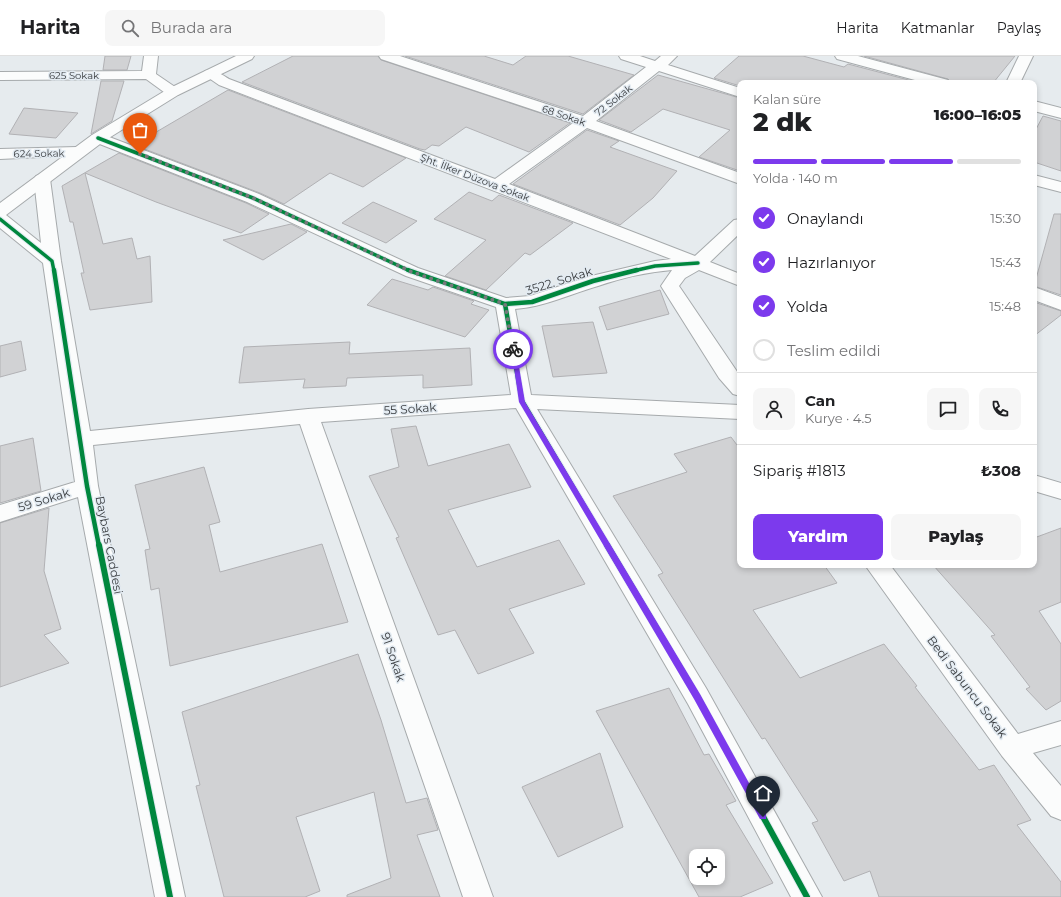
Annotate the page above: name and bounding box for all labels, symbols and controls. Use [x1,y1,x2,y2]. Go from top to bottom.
search box [105,10,385,46]
text: Harita [20,16,81,39]
icon: search [119,17,141,39]
text: Burada ara [151,18,232,37]
text: Harita [836,19,879,37]
text: Katmanlar [901,19,975,37]
text: Paylaş [997,19,1041,37]
street label: 625 Sokak [49,69,99,82]
street label: 72 Sokak [592,82,635,119]
text: Kalan süre [753,91,821,107]
street label: 68 Sokak [540,102,587,129]
text: 16:00–16:05 [934,105,1021,124]
text: 2 dk [753,106,812,138]
pin [123,113,157,154]
icon: bag [129,119,151,141]
street label: 624 Sokak [13,147,65,160]
street label: Şht. İlker Düzova Sokak [418,151,531,204]
text: Yolda · 140 m [753,170,838,186]
icon: check [753,207,775,229]
text: Onaylandı [787,209,864,228]
text: 15:30 [990,210,1021,226]
icon: check [753,251,775,273]
text: Hazırlanıyor [787,253,876,272]
text: 15:43 [990,254,1021,270]
street label: 3522. Sokak [524,263,595,298]
icon: check [753,295,775,317]
text: Yolda [787,297,828,316]
text: 15:48 [989,298,1021,314]
courier [493,329,533,369]
icon: bike [502,338,524,360]
text: Teslim edildi [787,341,881,360]
button: person [753,388,795,430]
button: chat [927,388,969,430]
button: phone [979,388,1021,430]
text: Can [805,391,835,410]
street label: 55 Sokak [383,399,438,418]
text: Kurye · 4.5 [805,410,872,426]
text: Sipariş #1813 [753,461,846,480]
text: ₺308 [981,461,1021,480]
street label: 59 Sokak [16,484,72,515]
street label: Baybars Caddesi [93,495,126,595]
button: Yardım [753,514,883,560]
button: Paylaş [891,514,1021,560]
street label: 91 Sokak [378,630,409,684]
street label: Bedi Sabuncu Sokak [924,633,1011,741]
pin [746,776,780,817]
icon: home [752,782,774,804]
map controls [689,849,725,885]
button: locate [689,849,725,885]

